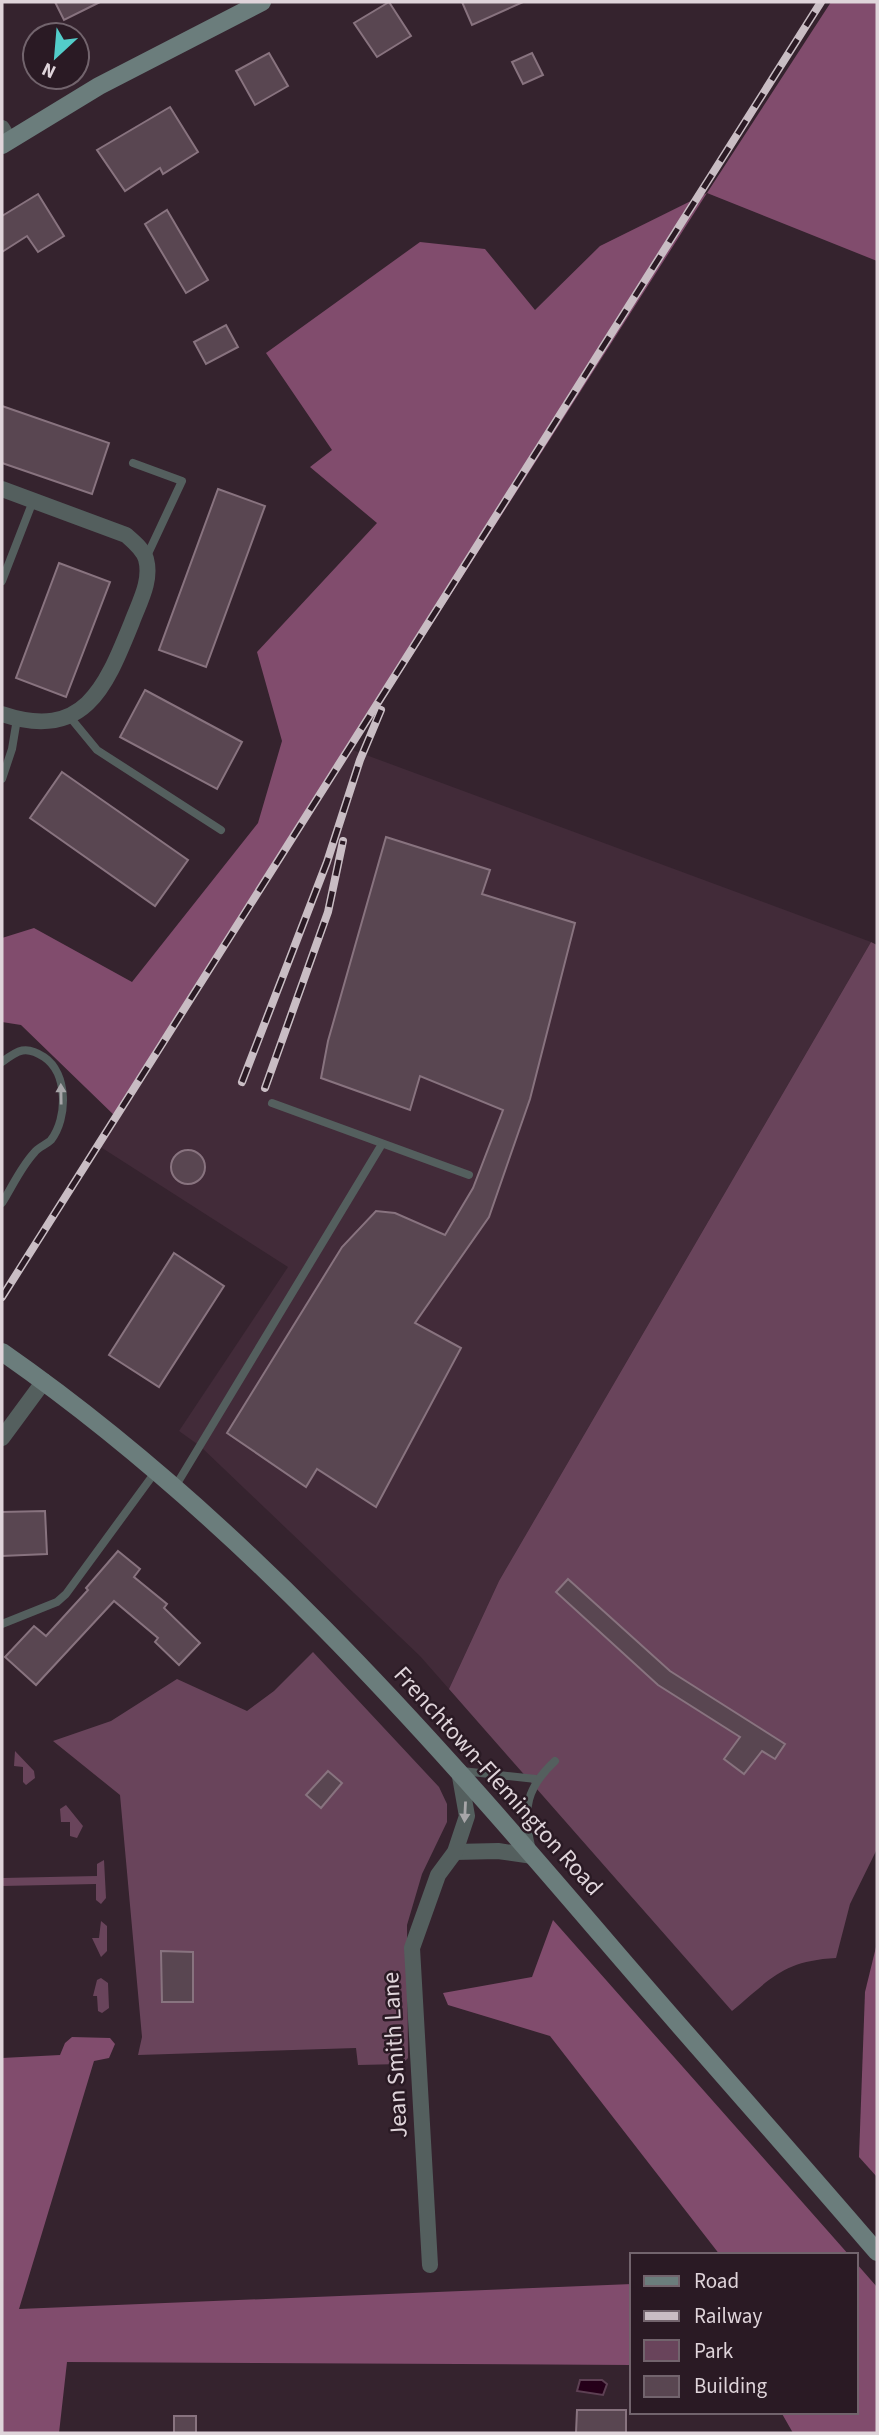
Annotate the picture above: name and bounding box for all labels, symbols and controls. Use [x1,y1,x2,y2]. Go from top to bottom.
north arrow [21,21,91,91]
text: N [38,55,61,85]
one-way arrow [56,1083,67,1105]
street label: Frenchtown-Flemington Road [385,1658,611,1904]
one-way arrow [459,1801,470,1823]
street label: Jean Smith Lane [373,1971,417,2139]
legend [630,2253,858,2414]
text: Road [694,2266,739,2296]
text: Railway [694,2301,762,2331]
text: Park [694,2336,734,2366]
text: Building [694,2371,768,2401]

